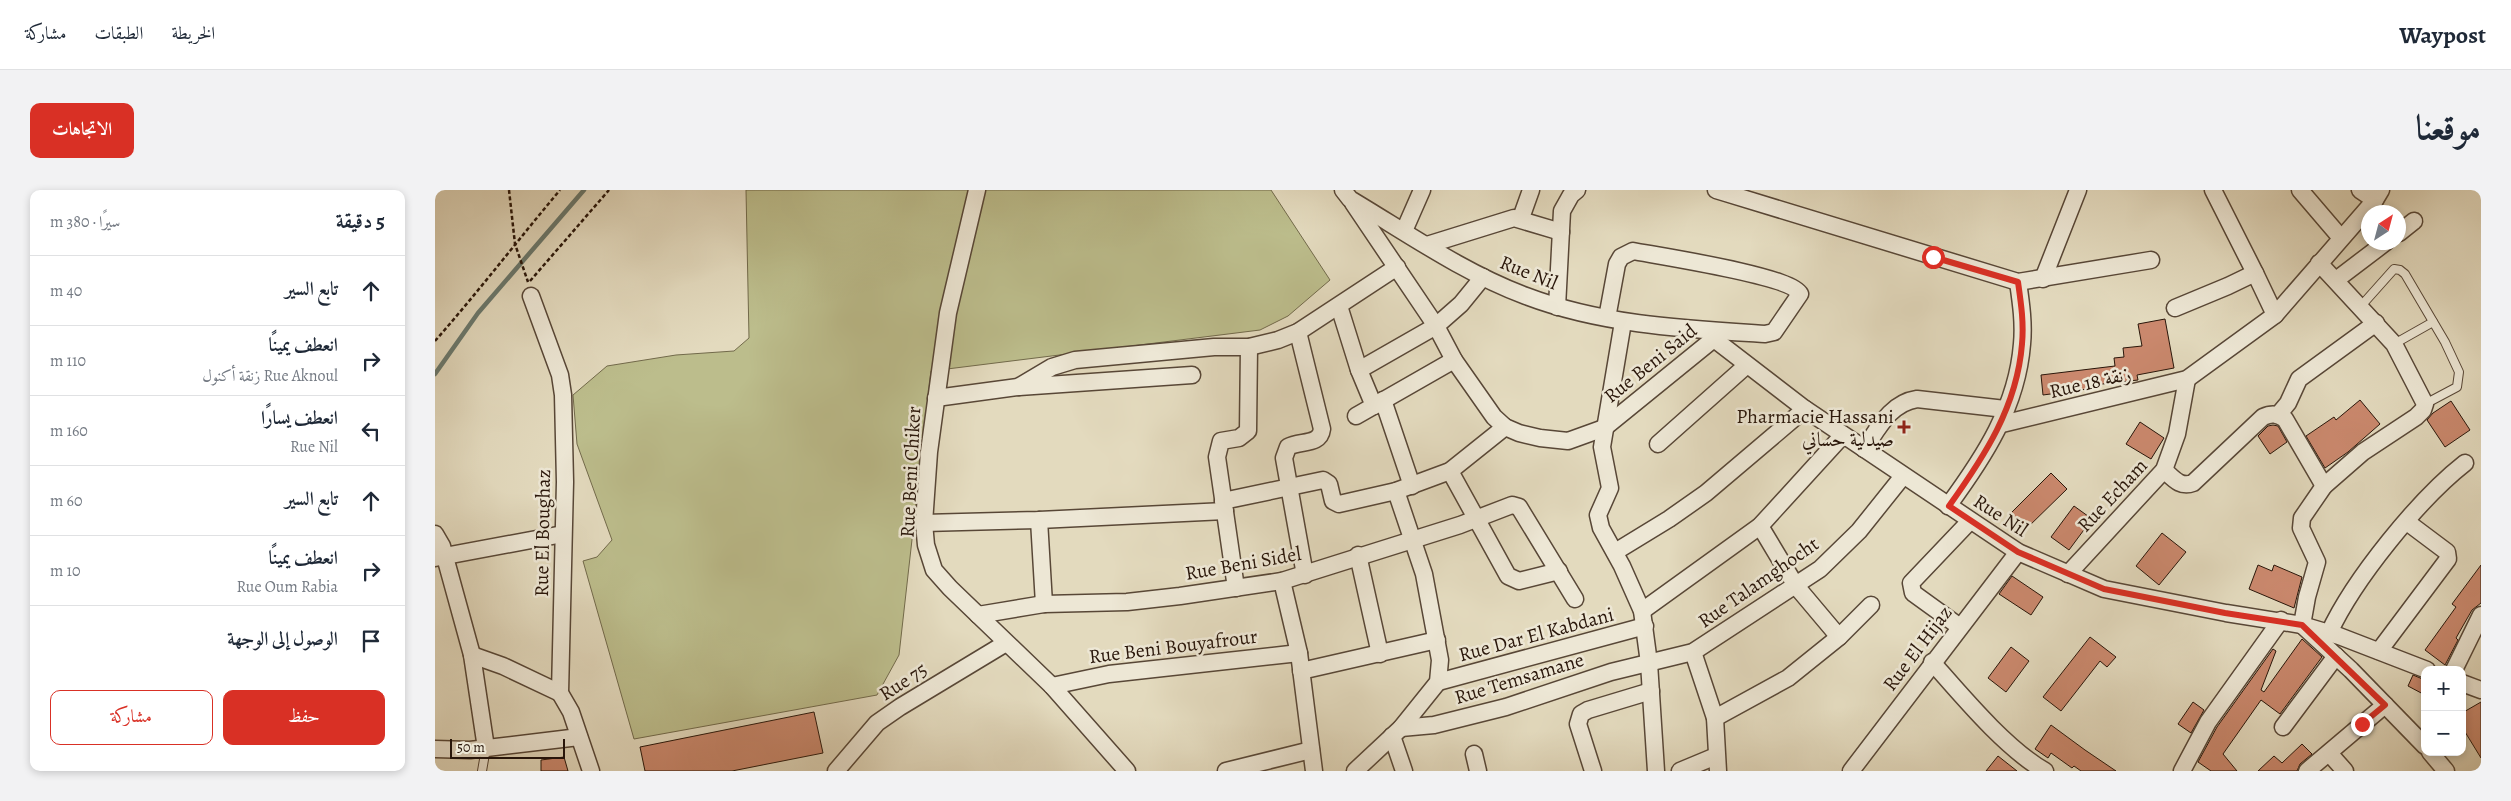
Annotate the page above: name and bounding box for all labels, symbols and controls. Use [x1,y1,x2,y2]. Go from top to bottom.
text: Waypost [2399,19,2486,51]
text: مشاركة [25,21,66,45]
text: الطبقات [94,21,143,45]
text: الخريطة [171,21,215,45]
button: الاتجاهات [30,103,134,158]
text: موقعنا [2416,103,2481,151]
north arrow [2361,205,2406,250]
text: 5 دقيقة [336,207,385,235]
text: سيرًا · 380 m [50,211,120,233]
route start [1922,246,1945,269]
street label: Rue Nil [1496,249,1562,296]
text: تابع السير [285,276,338,302]
icon: ahead [357,277,385,305]
text: 40 m [50,280,82,302]
street label: Rue Beni Said [1598,317,1703,409]
text: انعطف يمينًا [268,332,338,358]
icon: right [357,347,385,375]
text: 110 m [50,350,86,372]
street label: Rue 18 زنقة [2047,360,2133,405]
text: Rue Aknoul زنقة أكنول [202,365,338,387]
place label: Pharmacie Hassani صيدلية حساني [1736,403,1894,455]
text: انعطف يسارًا [261,405,338,431]
street label: Rue Beni Chiker [894,405,927,538]
icon: left [357,417,385,445]
text: 160 m [50,420,88,442]
marker: Pharmacie Hassani صيدلية حساني [1898,421,1910,433]
text: Rue Nil [290,436,338,458]
street label: Rue Echam [2071,452,2154,538]
street label: Rue El Boughaz [528,469,557,597]
text: تابع السير [285,486,338,512]
icon: ahead [357,487,385,515]
street label: Rue Nil [1968,488,2033,543]
text: 60 m [50,490,82,512]
street label: Rue Talamghocht [1692,530,1824,634]
street label: Rue Beni Sidel [1183,540,1303,587]
text: انعطف يمينًا [268,545,338,571]
icon: right [357,557,385,585]
text: 10 m [50,560,81,582]
text: Rue Oum Rabia [236,576,338,598]
street label: Rue El Hijaz [1877,600,1958,696]
street label: Rue Dar El Kabdani [1456,601,1617,668]
street label: Rue Beni Bouyafrour [1087,623,1259,670]
text: الوصول إلى الوجهة [227,626,338,652]
icon: arrive [357,627,385,655]
street label: Rue Temsamane [1451,646,1587,711]
street label: Rue 75 [874,656,933,707]
map controls [2421,666,2466,756]
button: + [2421,666,2466,711]
button: مشاركة [50,690,213,745]
button: حفظ [223,690,385,745]
button: − [2421,711,2466,756]
route end [2351,713,2374,736]
scale bar [450,736,565,759]
text: 50 m [457,738,485,757]

